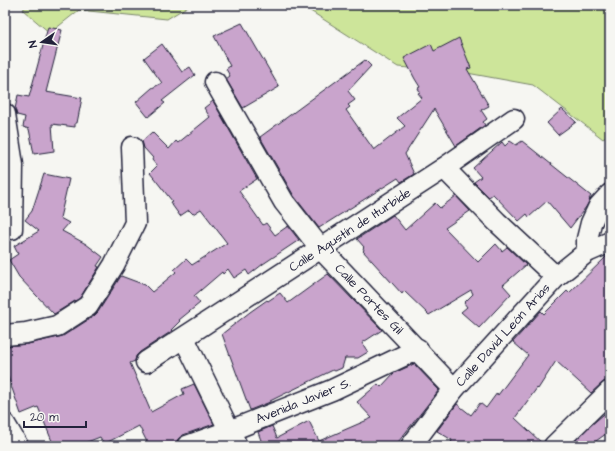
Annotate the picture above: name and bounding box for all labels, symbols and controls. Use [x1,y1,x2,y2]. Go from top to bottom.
north arrow [22,22,62,62]
text: N [25,39,41,49]
street label: Calle Agustín de Iturbide [286,184,415,277]
street label: Calle Portes Gil [331,260,407,338]
street label: Calle David León Arias [452,279,555,391]
street label: Avenida Javier S. [253,374,353,428]
scale bar [24,403,86,429]
text: 20 m [30,409,59,426]

